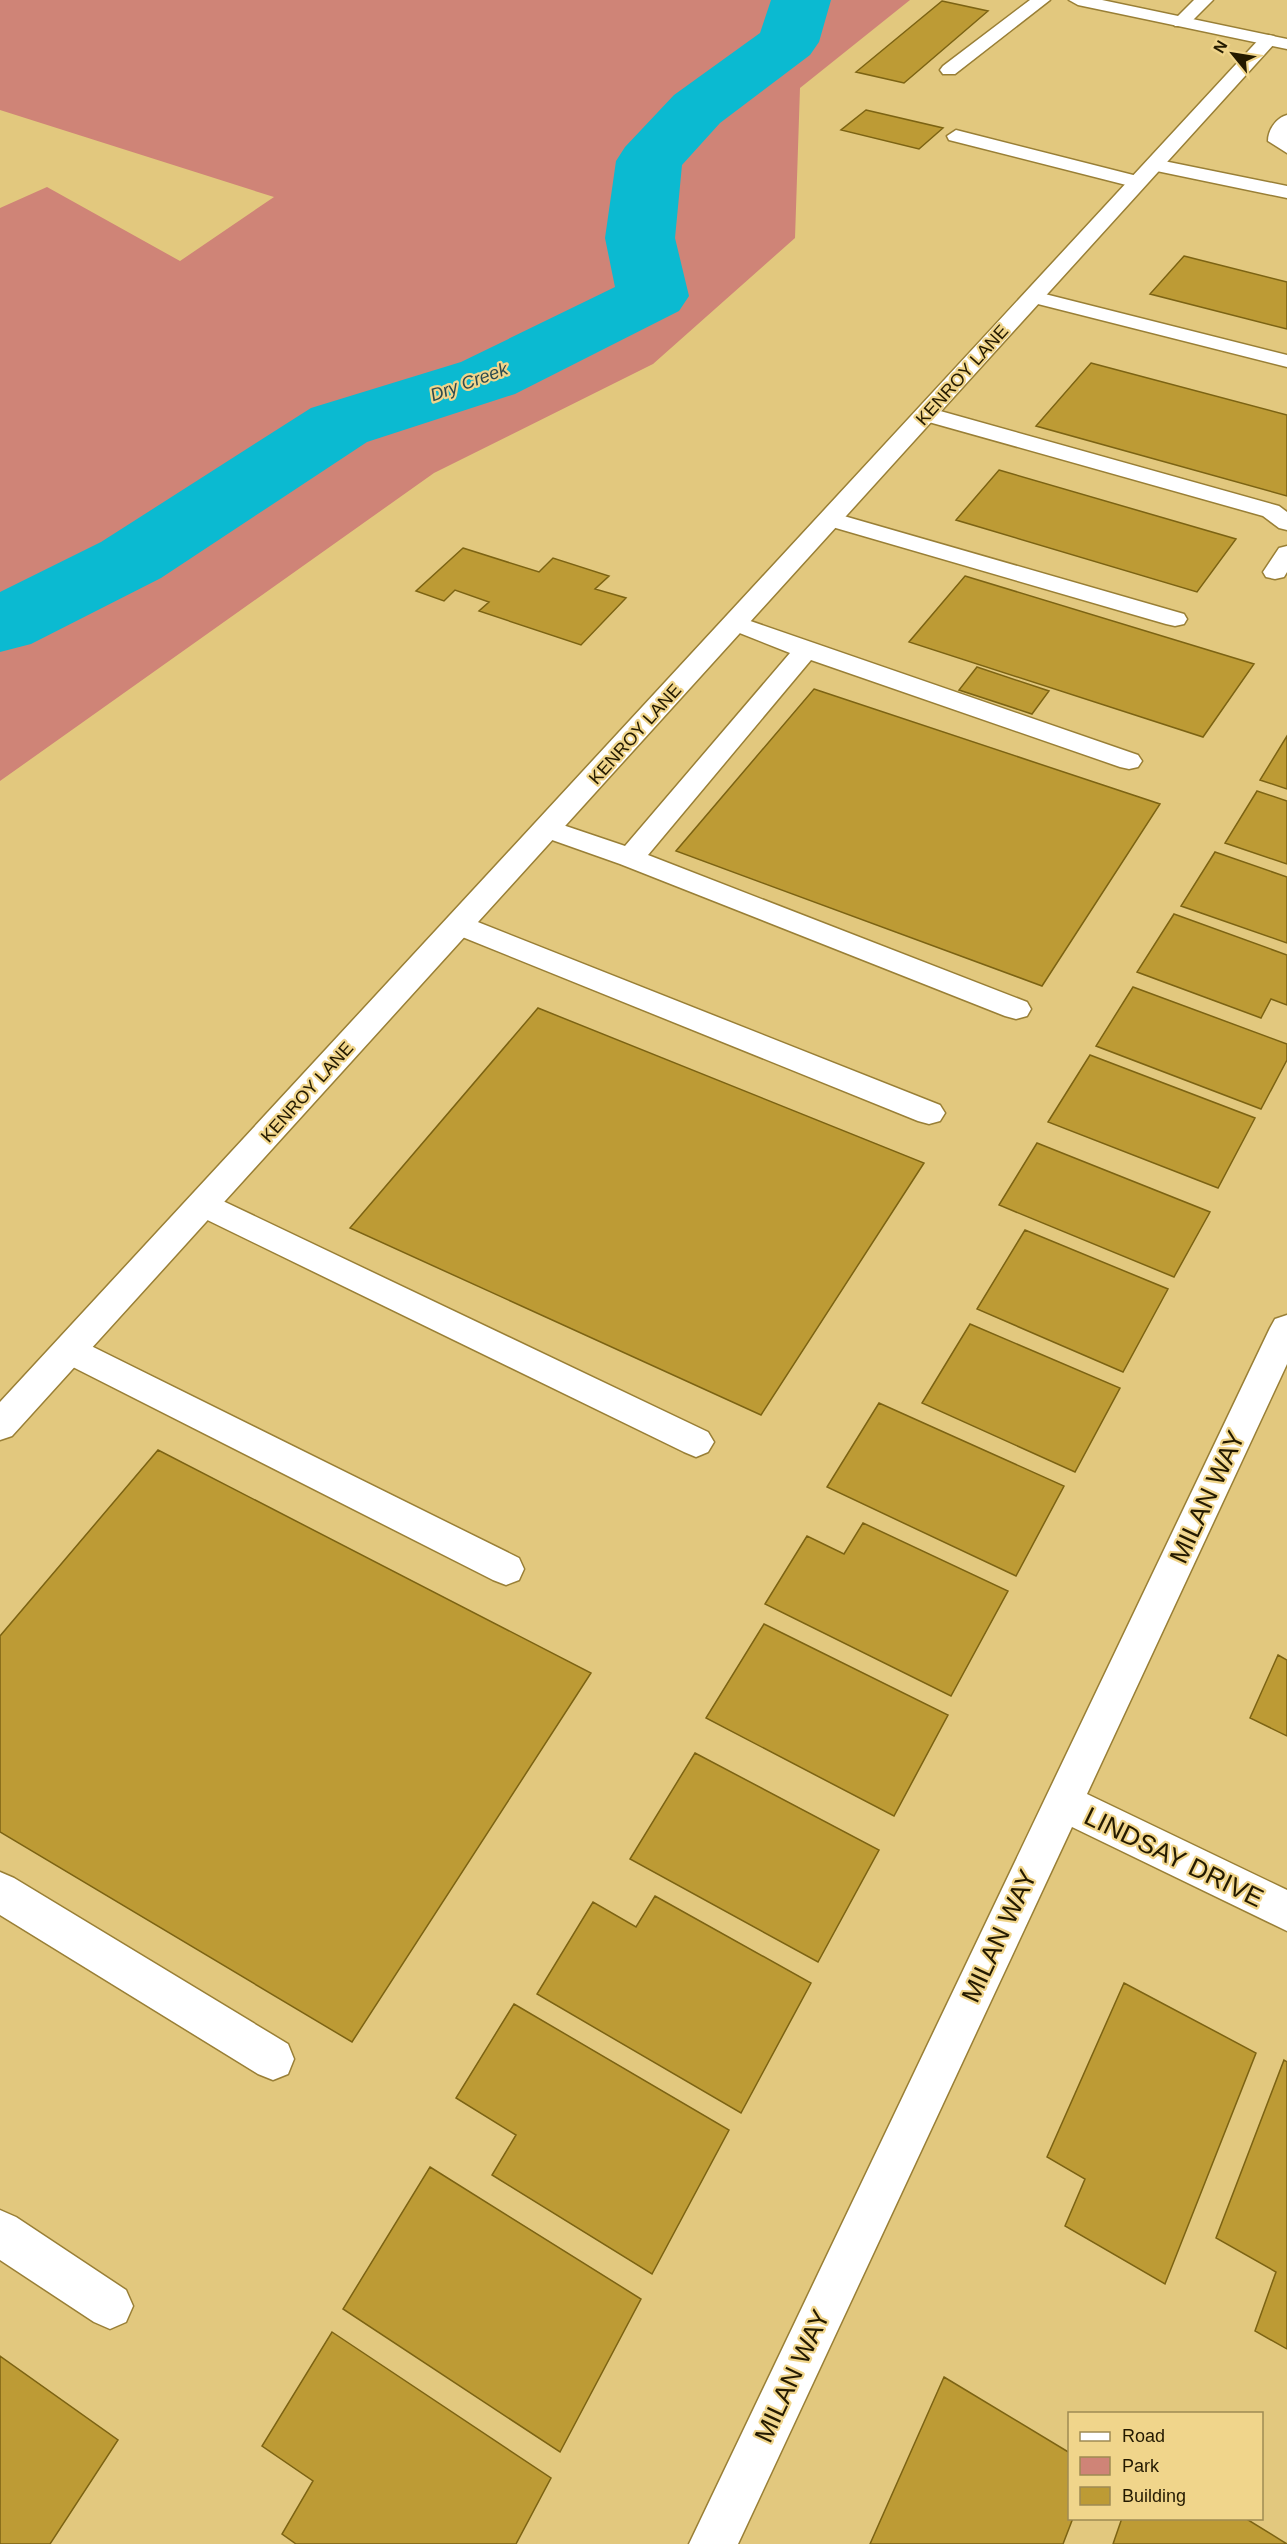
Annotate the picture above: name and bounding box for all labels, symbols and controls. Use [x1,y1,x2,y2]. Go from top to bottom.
north arrow [1203,24,1263,84]
text: N [1210,37,1231,56]
street label: KENROY LANE [912,321,1012,429]
water label: Dry Creek [428,358,511,405]
street label: KENROY LANE [585,680,685,788]
street label: KENROY LANE [257,1038,357,1146]
street label: MILAN WAY [1163,1426,1251,1568]
street label: LINDSAY DRIVE [1080,1801,1268,1913]
street label: MILAN WAY [955,1865,1043,2007]
street label: MILAN WAY [748,2305,836,2447]
legend [1068,2412,1263,2520]
text: Road [1122,2426,1165,2446]
text: Park [1122,2456,1160,2476]
text: Building [1122,2486,1186,2506]

